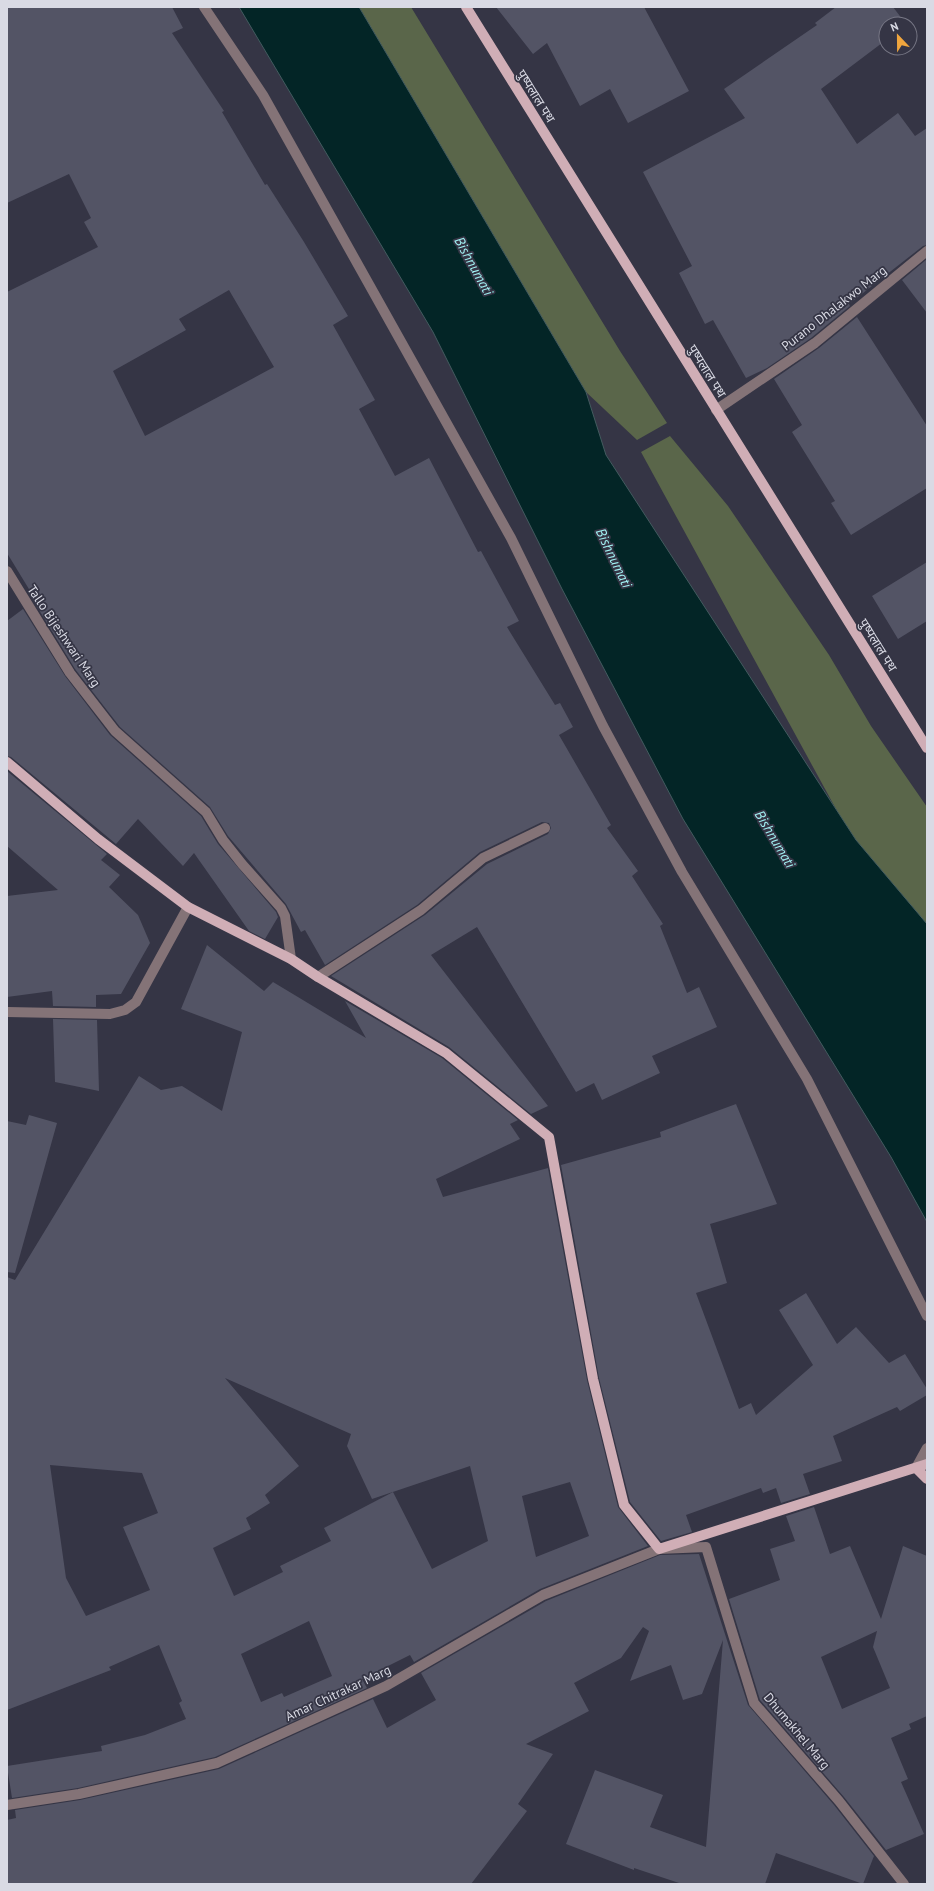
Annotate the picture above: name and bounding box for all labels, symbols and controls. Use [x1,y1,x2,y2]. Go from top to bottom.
north arrow [878,16,918,56]
text: N [888,19,900,35]
street label: पुष्पलाल पथ [513,66,559,126]
water label: Bishnumati [451,233,498,299]
street label: Purano Dhalakwo Marg [778,262,890,354]
street label: पुष्पलाल पथ [684,341,730,401]
water label: Bishnumati [592,525,636,591]
street label: Tallo Bijeshwari Marg [24,582,104,690]
street label: पुष्पलाल पथ [855,615,901,675]
water label: Bishnumati [751,807,799,872]
street label: Amar Chitrakar Marg [283,1661,393,1725]
street label: Dhumakhel Marg [760,1689,834,1773]

